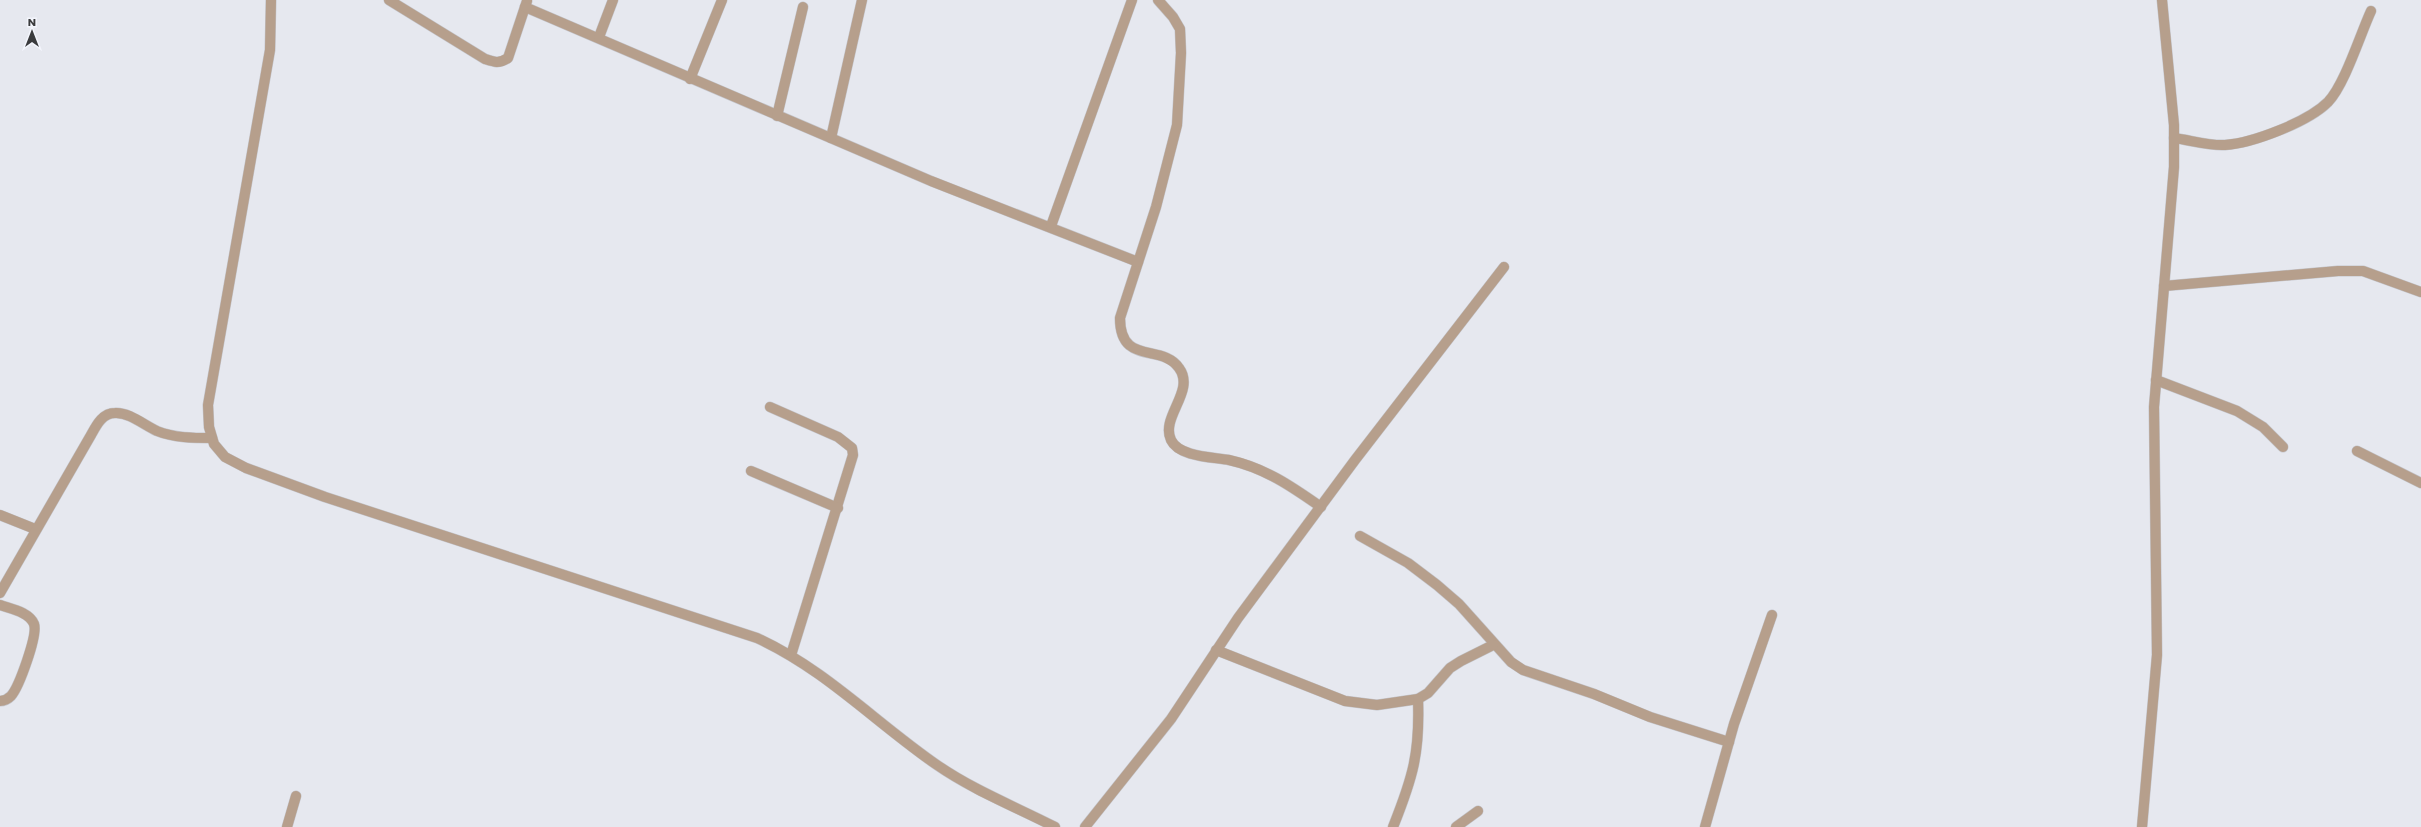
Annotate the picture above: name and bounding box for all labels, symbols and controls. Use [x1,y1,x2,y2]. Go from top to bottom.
north arrow [12,12,52,52]
text: N [28,14,36,30]

